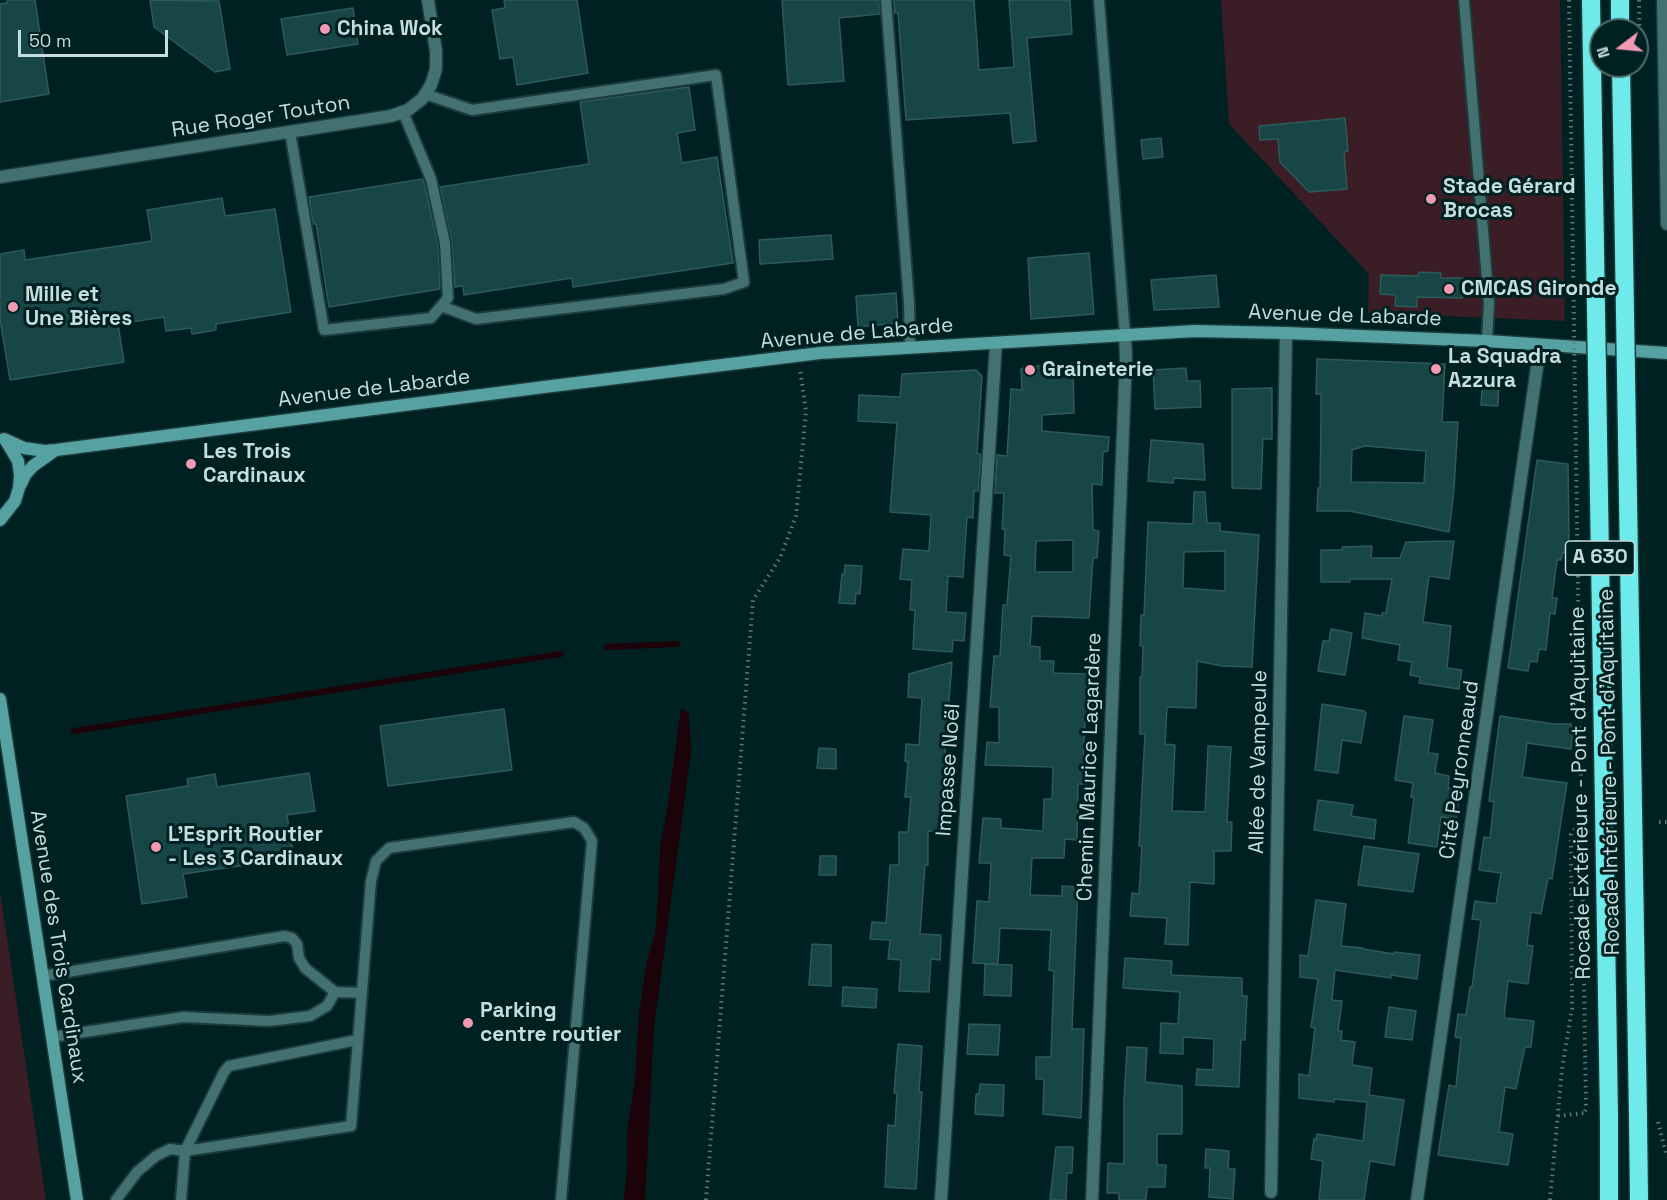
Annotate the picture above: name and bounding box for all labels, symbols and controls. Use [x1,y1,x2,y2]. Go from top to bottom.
place label: China Wok [337,16,443,42]
scale bar [21,18,171,56]
north arrow [1589,18,1649,78]
marker: China Wok [318,22,332,36]
text: 50 m [29,29,71,52]
text: N [1592,45,1615,61]
street label: Rue Roger Touton [170,90,352,144]
place label: Stade Gérard Brocas [1443,174,1576,224]
marker: Stade Gérard Brocas [1424,192,1438,206]
place label: CMCAS Gironde [1461,276,1617,302]
place label: Mille et Une Bières [25,282,132,332]
marker: CMCAS Gironde [1442,282,1456,296]
marker: Mille et Une Bières [6,300,20,314]
street label: Avenue de Labarde [1248,300,1442,332]
street label: Avenue de Labarde [759,313,955,355]
place label: La Squadra Azzura [1448,344,1561,394]
place label: Graineterie [1042,357,1154,383]
marker: La Squadra Azzura [1429,362,1443,376]
marker: Graineterie [1023,363,1037,377]
street label: Avenue de Labarde [276,365,472,413]
place label: Les Trois Cardinaux [203,439,306,489]
marker: Les Trois Cardinaux [184,457,198,471]
road number: A 630 [1566,541,1634,575]
street label: Rocade Intérieure - Pont d'Aquitaine [1594,588,1626,956]
street label: Rocade Extérieure - Pont d'Aquitaine [1565,606,1597,980]
street label: Chemin Maurice Lagardère [1073,632,1107,902]
street label: Allée de Vampeule [1245,670,1273,854]
street label: Cité Peyronneaud [1435,679,1485,861]
street label: Impasse Noël [932,703,966,837]
street label: Avenue des Trois Cardinaux [24,808,92,1086]
place label: L'Esprit Routier - Les 3 Cardinaux [168,822,343,872]
marker: L'Esprit Routier - Les 3 Cardinaux [149,840,163,854]
place label: Parking centre routier [480,998,621,1048]
marker: Parking centre routier [461,1016,475,1030]

